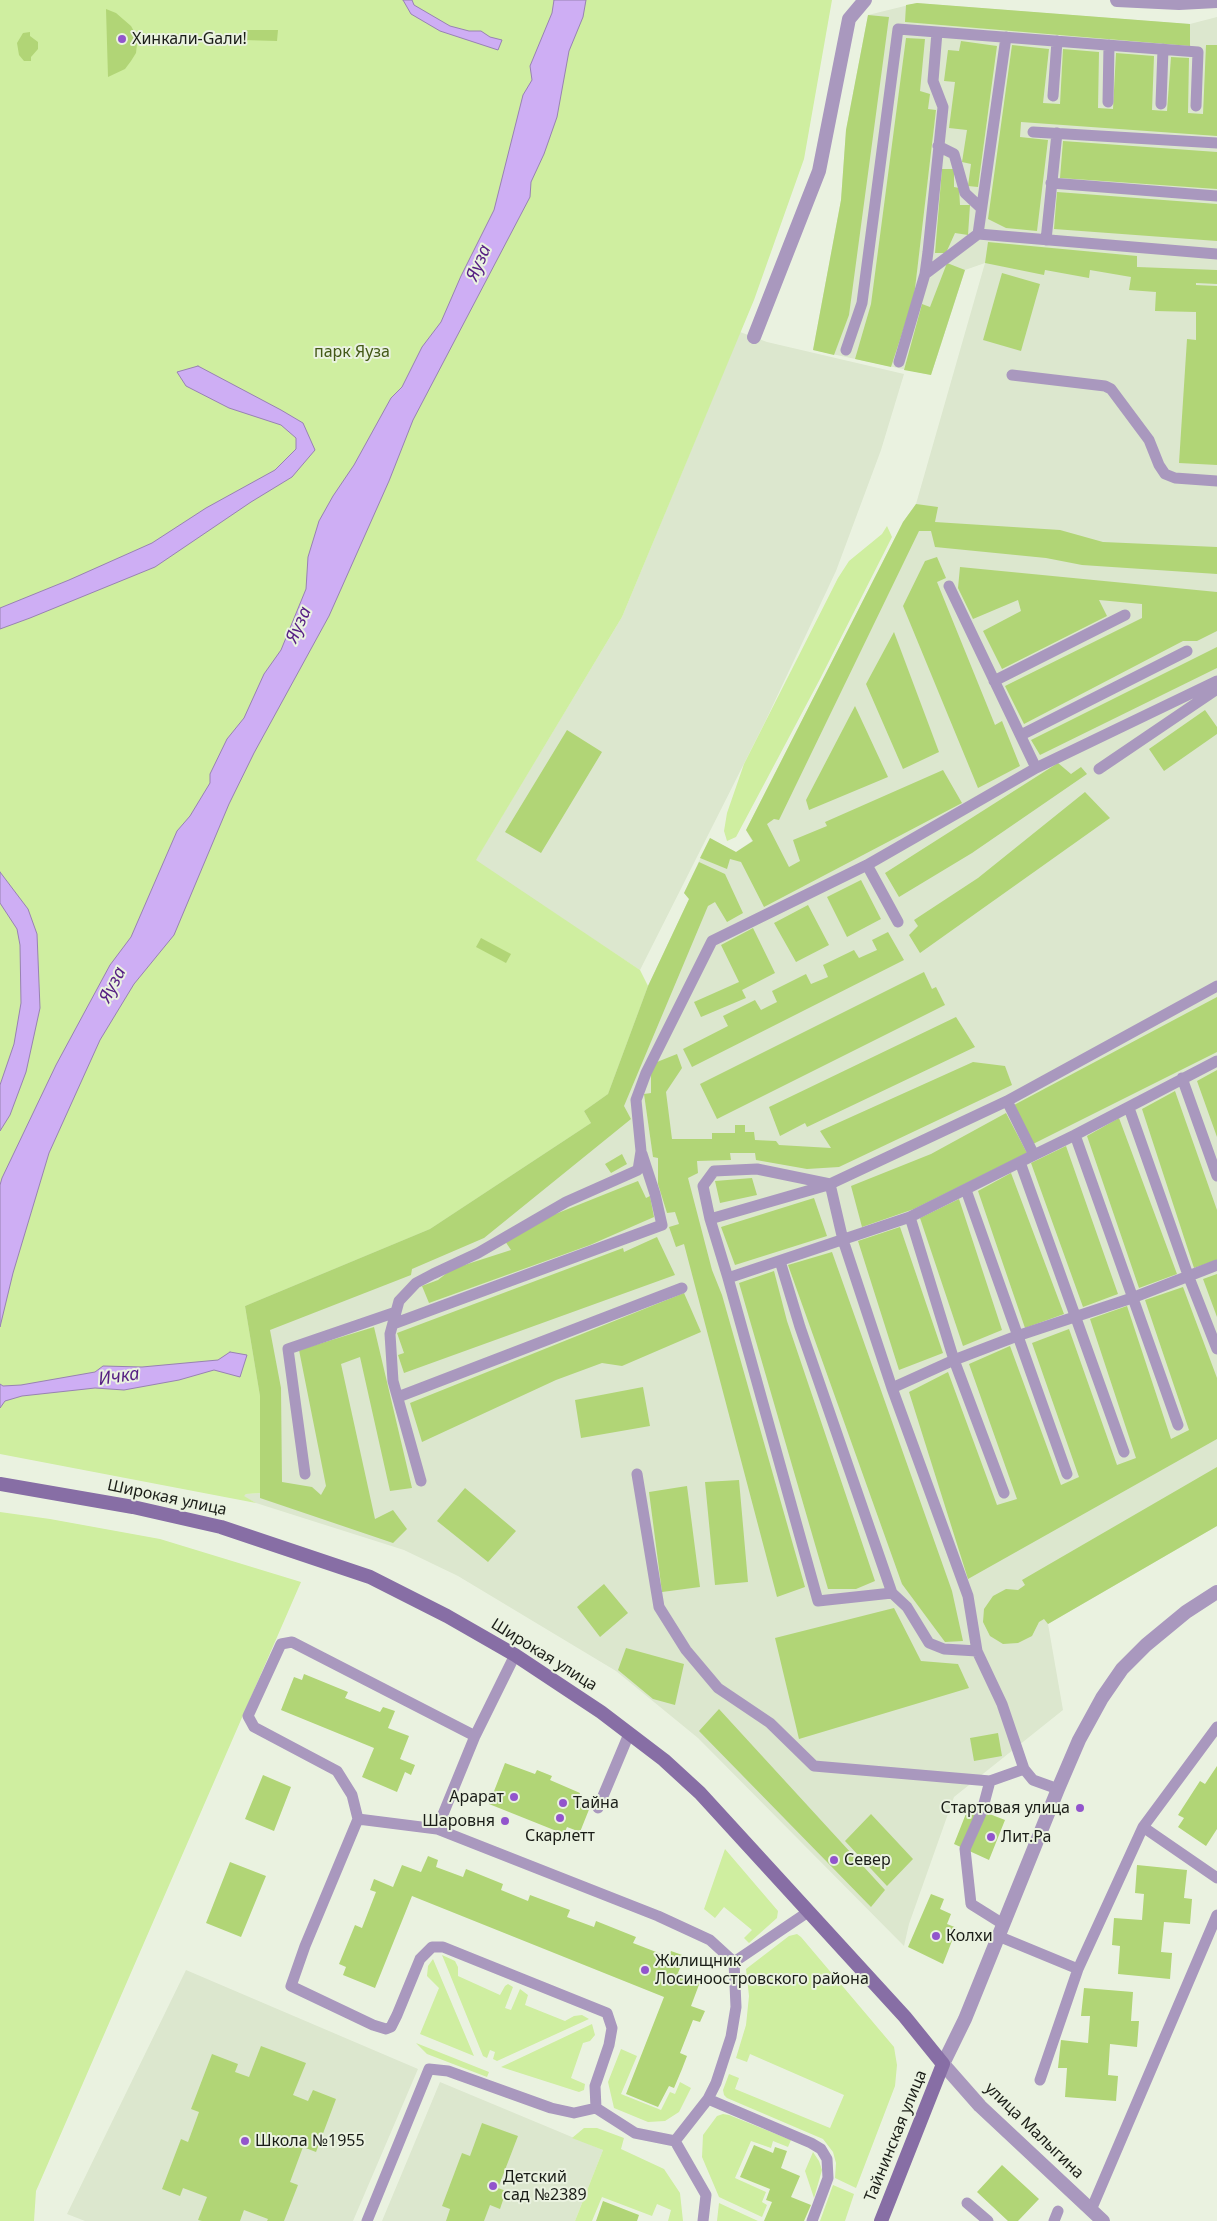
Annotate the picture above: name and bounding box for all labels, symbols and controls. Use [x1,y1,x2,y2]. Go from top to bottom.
place label: Хинкали-Gали! [132,29,247,49]
marker: Хинкали-Gали! [116,33,128,45]
water label: Яуза [462,242,496,284]
park label: парк Яуза [314,342,390,362]
water label: Яуза [282,604,316,646]
water label: Яуза [95,963,131,1007]
water label: Ичка [97,1363,141,1391]
street label: Широкая улица [106,1476,228,1520]
street label: Широкая улица [487,1615,601,1695]
place label: Арарат [449,1787,504,1807]
marker: Арарат [508,1791,520,1803]
place label: Тайна [573,1793,619,1813]
marker: Тайна [557,1797,569,1809]
place label: Стартовая улица [940,1798,1070,1818]
marker: Стартовая улица [1074,1802,1086,1814]
place label: Шаровня [422,1811,495,1831]
marker: Скарлетт [554,1812,566,1824]
marker: Шаровня [499,1815,511,1827]
place label: Скарлетт [525,1826,595,1846]
place label: Лит.Ра [1001,1827,1051,1847]
marker: Лит.Ра [985,1831,997,1843]
place label: Север [844,1850,891,1870]
marker: Север [828,1854,840,1866]
place label: Колхи [946,1926,993,1946]
marker: Колхи [930,1930,942,1942]
place label: Жилищник Лосиноостровского района [655,1951,869,1989]
marker: Жилищник Лосиноостровского района [639,1964,651,1976]
street label: Тайнинская улица [861,2067,931,2205]
street label: улица Малыгина [981,2079,1087,2183]
place label: Школа №1955 [255,2131,365,2151]
marker: Школа №1955 [239,2135,251,2147]
place label: Детский сад №2389 [503,2167,587,2205]
marker: Детский сад №2389 [487,2180,499,2192]

